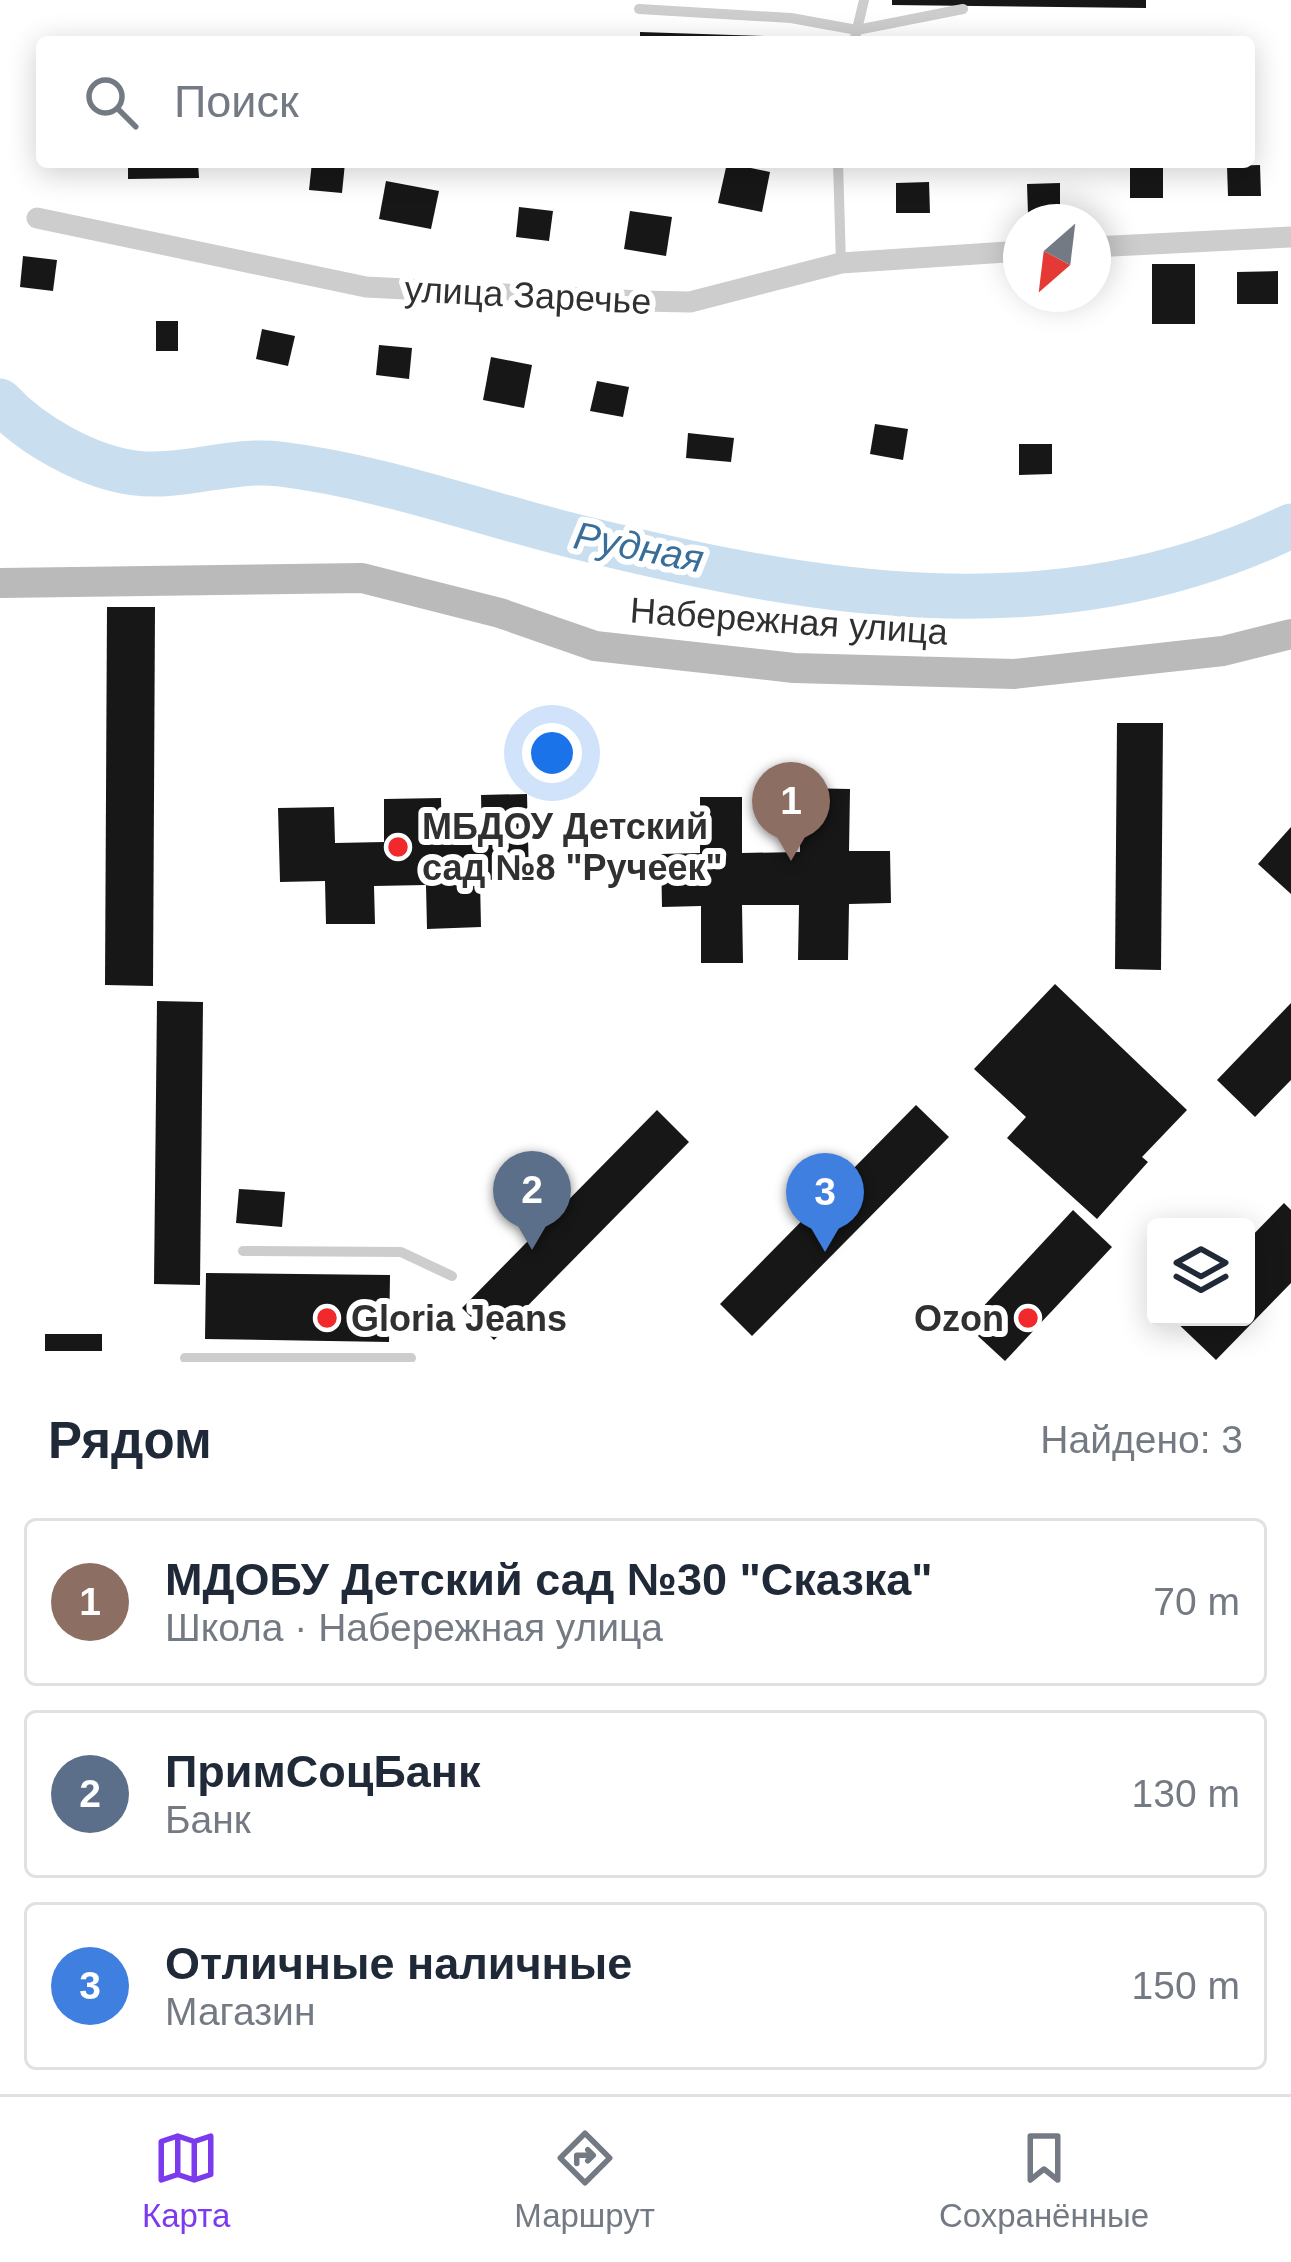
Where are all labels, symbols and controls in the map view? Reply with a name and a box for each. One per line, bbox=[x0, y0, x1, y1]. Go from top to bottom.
search box bbox=[36, 36, 1255, 168]
icon: search bbox=[78, 69, 144, 135]
text: Поиск bbox=[174, 76, 299, 127]
north arrow bbox=[1003, 204, 1111, 312]
street label: улица Заречье bbox=[404, 268, 652, 322]
water label: Рудная bbox=[571, 513, 708, 581]
street label: Набережная улица bbox=[629, 589, 950, 653]
your location bbox=[522, 723, 582, 783]
pin: 1 bbox=[752, 762, 830, 861]
place label: МБДОУ Детский сад №8 "Ручеек" bbox=[422, 806, 723, 888]
marker: МБДОУ Детский сад №8 "Ручеек" bbox=[385, 834, 411, 860]
pin: 2 bbox=[493, 1151, 571, 1250]
pin: 3 bbox=[786, 1153, 864, 1252]
map controls bbox=[1147, 1218, 1255, 1326]
button: layers bbox=[1147, 1218, 1255, 1326]
place label: Gloria Jeans bbox=[351, 1298, 567, 1339]
place label: Ozon bbox=[914, 1298, 1004, 1339]
marker: Gloria Jeans bbox=[314, 1305, 340, 1331]
marker: Ozon bbox=[1015, 1305, 1041, 1331]
text: Рядом bbox=[48, 1412, 212, 1469]
text: Найдено: 3 bbox=[1040, 1418, 1243, 1461]
text: МДОБУ Детский сад №30 "Сказка" bbox=[165, 1554, 933, 1605]
text: 1 bbox=[79, 1580, 101, 1623]
text: 70 m bbox=[1153, 1580, 1240, 1623]
text: Школа · Набережная улица bbox=[165, 1606, 663, 1649]
text: ПримСоцБанк bbox=[165, 1746, 481, 1797]
text: 2 bbox=[79, 1772, 101, 1815]
text: 130 m bbox=[1132, 1772, 1240, 1815]
text: Банк bbox=[165, 1798, 251, 1841]
text: Отличные наличные bbox=[165, 1938, 632, 1989]
text: 3 bbox=[79, 1964, 101, 2007]
text: 150 m bbox=[1132, 1964, 1240, 2007]
text: Магазин bbox=[165, 1990, 315, 2033]
tab: Карта bbox=[142, 2125, 230, 2235]
tab: Маршрут bbox=[514, 2125, 655, 2235]
tab: Сохранённые bbox=[939, 2125, 1149, 2235]

